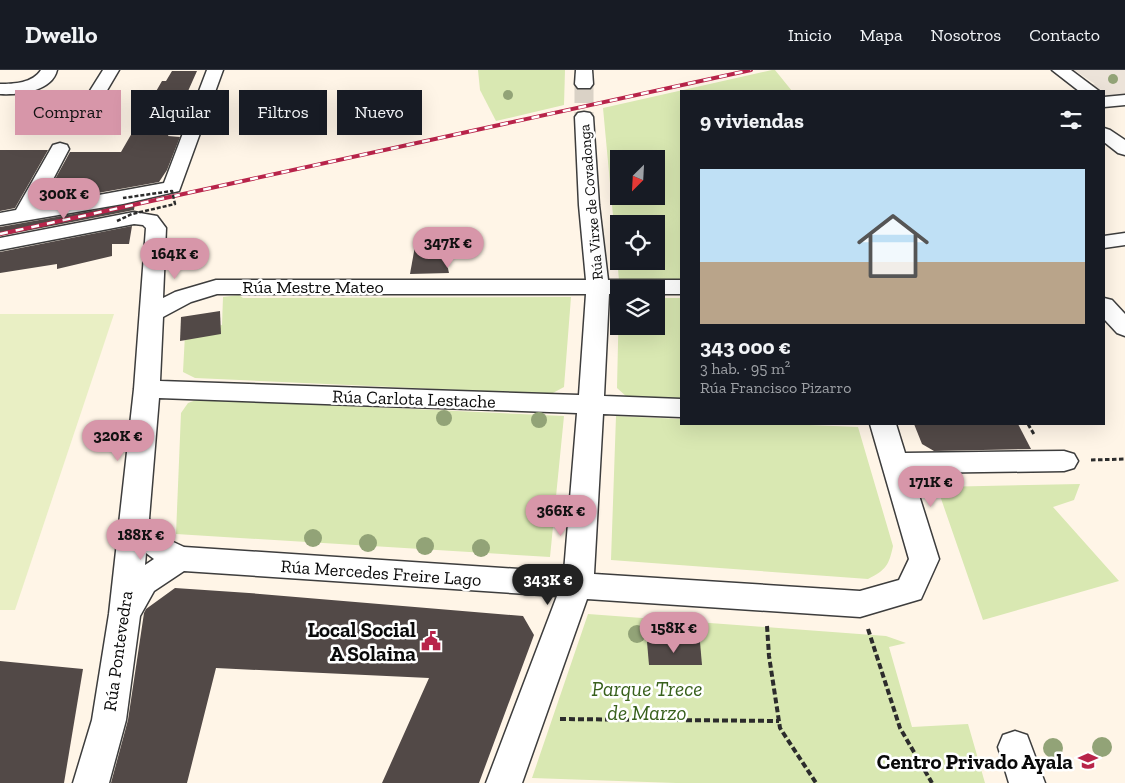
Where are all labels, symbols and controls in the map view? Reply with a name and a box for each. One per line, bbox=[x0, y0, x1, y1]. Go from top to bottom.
text: Dwello bbox=[25, 20, 98, 49]
text: Inicio bbox=[788, 24, 832, 46]
text: Mapa bbox=[860, 24, 903, 46]
text: Nosotros bbox=[931, 24, 1001, 46]
text: Contacto bbox=[1029, 24, 1100, 46]
chip: Comprar bbox=[15, 90, 121, 135]
chip: Alquilar bbox=[131, 90, 229, 135]
chip: Filtros bbox=[239, 90, 327, 135]
chip: Nuevo bbox=[337, 90, 422, 135]
icon: filters bbox=[1057, 106, 1085, 134]
text: 9 viviendas bbox=[700, 108, 804, 133]
street label: Rúa Virxe de Covadonga bbox=[575, 123, 607, 281]
north arrow bbox=[610, 150, 665, 205]
map controls bbox=[610, 150, 665, 335]
pin: 300K € bbox=[23, 178, 105, 220]
text: 300K € bbox=[39, 184, 89, 203]
icon: home bbox=[848, 201, 938, 291]
button: locate bbox=[610, 215, 665, 270]
pin: 347K € bbox=[407, 226, 489, 269]
text: 347K € bbox=[424, 233, 472, 252]
pin: 164K € bbox=[134, 238, 216, 280]
text: 164K € bbox=[151, 244, 199, 263]
street label: Rúa Mestre Mateo bbox=[242, 276, 384, 298]
button: layers bbox=[610, 280, 665, 335]
text: 343 000 € bbox=[700, 334, 791, 359]
text: 3 hab. · 95 m² bbox=[700, 359, 790, 378]
text: Rúa Francisco Pizarro bbox=[700, 378, 851, 397]
street label: Rúa Carlota Lestache bbox=[332, 385, 496, 413]
pin: 320K € bbox=[77, 420, 159, 462]
text: 320K € bbox=[93, 426, 143, 445]
pin: 171K € bbox=[890, 466, 972, 508]
text: 171K € bbox=[909, 472, 953, 491]
pin: 366K € bbox=[520, 494, 602, 537]
text: 366K € bbox=[537, 501, 585, 520]
pin: 188K € bbox=[100, 518, 182, 561]
text: 188K € bbox=[118, 525, 164, 544]
street label: Rúa Mercedes Freire Lago bbox=[280, 555, 482, 591]
pin: 343K € bbox=[507, 564, 589, 606]
text: 343K € bbox=[523, 570, 573, 589]
street label: Rúa Pontevedra bbox=[99, 589, 137, 713]
pin: 158K € bbox=[633, 612, 715, 654]
place label: Local Social A Solaina bbox=[307, 617, 416, 666]
text: 158K € bbox=[651, 618, 697, 637]
public building icon: Local Social A Solaina bbox=[420, 630, 442, 652]
park label: Parque Trece de Marzo bbox=[591, 676, 703, 725]
place label: Centro Privado Ayala bbox=[877, 749, 1073, 774]
school or university icon: Centro Privado Ayala bbox=[1077, 750, 1099, 772]

